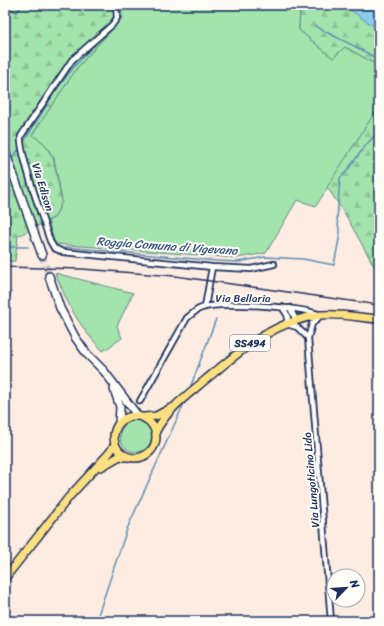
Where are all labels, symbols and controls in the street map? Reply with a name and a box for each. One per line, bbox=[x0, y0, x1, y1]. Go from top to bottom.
street label: Via Edison bbox=[26, 161, 59, 214]
water label: Roggia Comuna di Vigevano bbox=[96, 230, 239, 262]
street label: Via Bellaria bbox=[215, 289, 271, 308]
road number: SS494 bbox=[230, 335, 270, 351]
street label: Via Lungoticino Lido bbox=[298, 431, 325, 528]
north arrow bbox=[326, 568, 366, 608]
text: N bbox=[344, 576, 365, 592]

